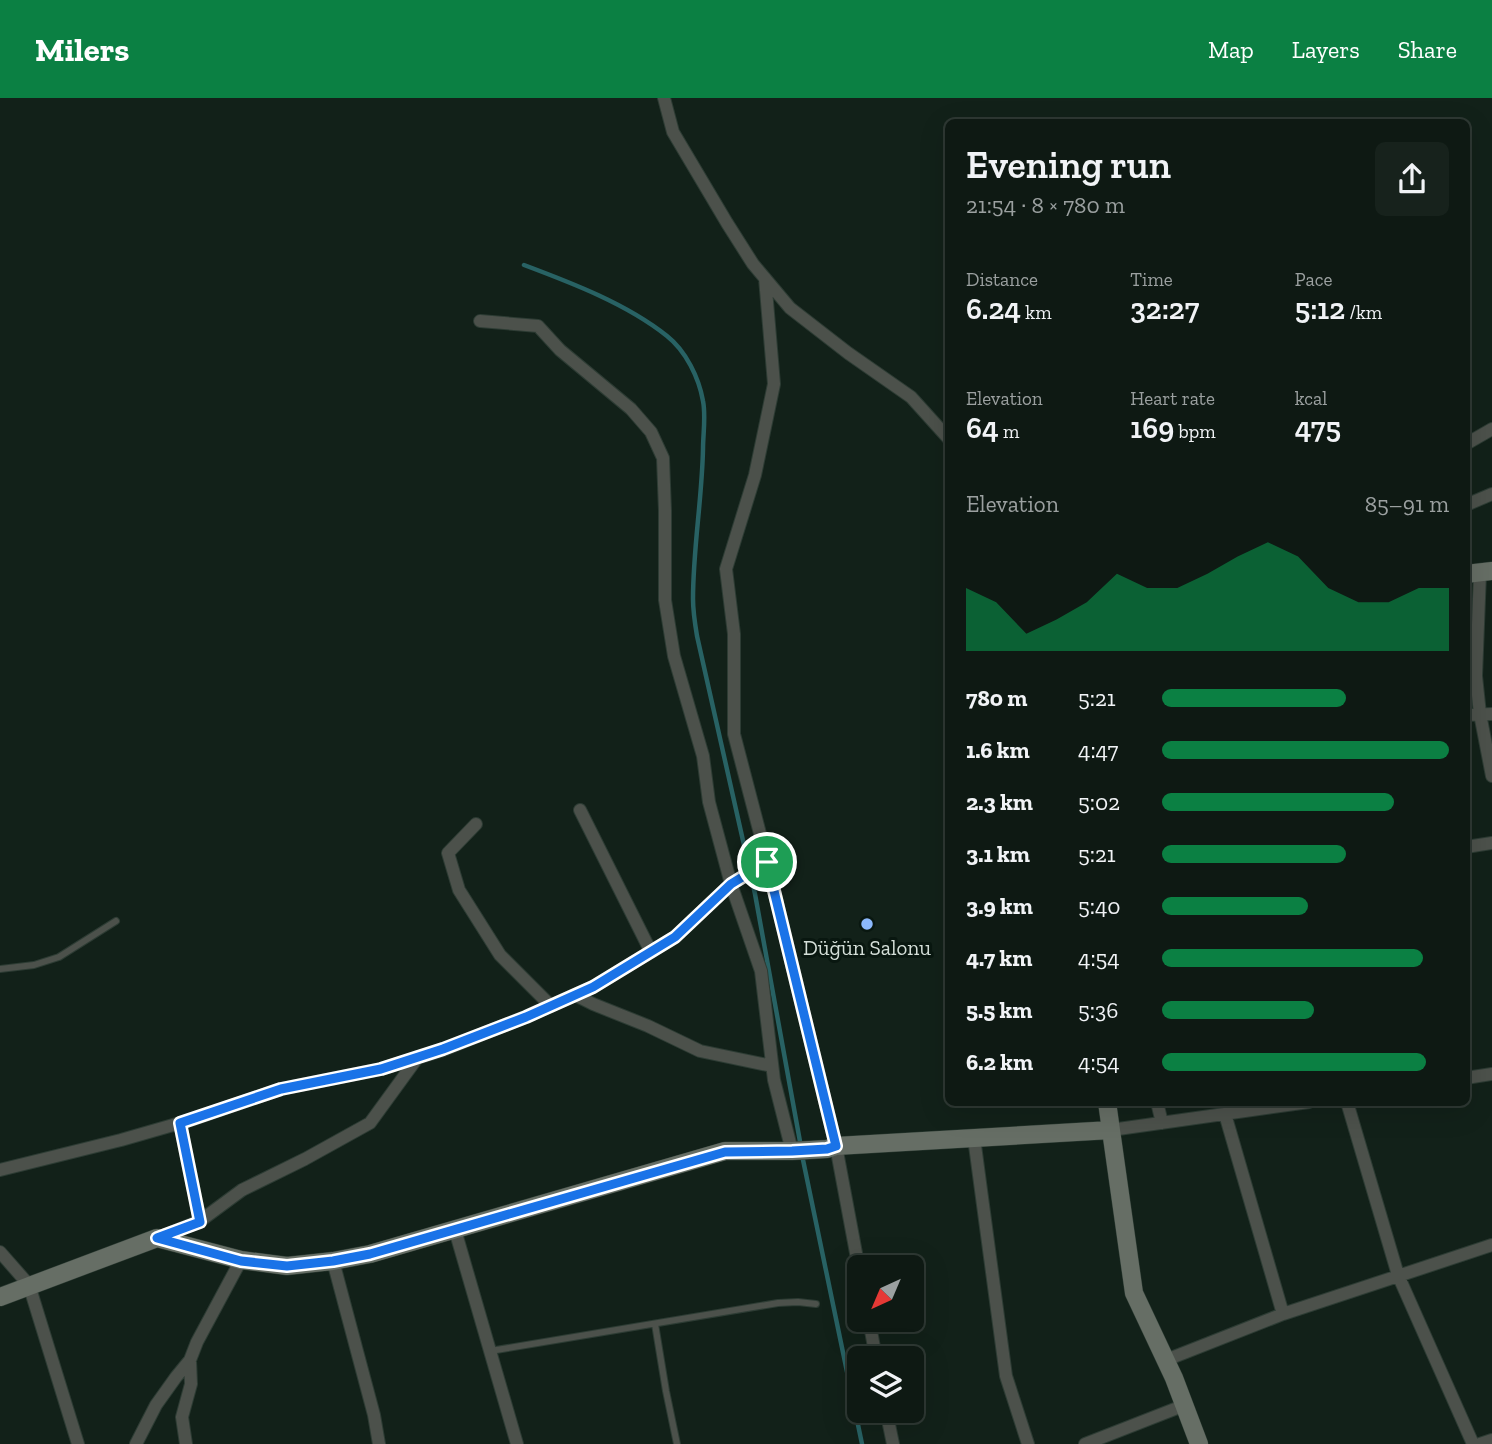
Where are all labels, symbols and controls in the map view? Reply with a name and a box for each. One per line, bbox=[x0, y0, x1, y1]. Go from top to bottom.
text: Milers bbox=[35, 30, 129, 69]
text: Map bbox=[1208, 35, 1254, 64]
text: Layers bbox=[1292, 35, 1360, 64]
text: Share bbox=[1398, 35, 1457, 64]
text: Evening run bbox=[966, 142, 1171, 188]
button: share bbox=[1375, 142, 1449, 216]
text: 21:54 · 8 × 780 m bbox=[966, 191, 1125, 219]
text: Distance bbox=[966, 268, 1038, 291]
text: Time bbox=[1130, 268, 1173, 291]
text: Pace bbox=[1295, 268, 1332, 291]
text: 6.24 bbox=[966, 291, 1021, 327]
text: 32:27 bbox=[1130, 291, 1199, 327]
text: 5:12 bbox=[1295, 291, 1345, 327]
text: km bbox=[1021, 301, 1052, 324]
text: /km bbox=[1345, 301, 1382, 324]
text: Elevation bbox=[966, 387, 1043, 410]
text: Heart rate bbox=[1130, 387, 1215, 410]
text: kcal bbox=[1295, 387, 1327, 410]
text: 64 bbox=[966, 410, 999, 446]
text: 169 bbox=[1130, 410, 1174, 446]
text: 475 bbox=[1295, 410, 1341, 446]
text: m bbox=[999, 420, 1019, 443]
text: bpm bbox=[1174, 420, 1216, 443]
text: Elevation bbox=[966, 490, 1059, 518]
text: 85–91 m bbox=[1365, 490, 1449, 518]
text: 780 m bbox=[966, 684, 1027, 712]
text: 5:21 bbox=[1078, 684, 1116, 712]
text: 1.6 km bbox=[966, 736, 1030, 764]
text: 4:47 bbox=[1078, 736, 1118, 764]
text: 2.3 km bbox=[966, 788, 1033, 816]
text: 5:02 bbox=[1078, 788, 1120, 816]
pin bbox=[737, 832, 797, 892]
text: 3.1 km bbox=[966, 840, 1030, 868]
text: 5:21 bbox=[1078, 840, 1116, 868]
icon: arrive bbox=[748, 843, 786, 881]
text: 3.9 km bbox=[966, 892, 1033, 920]
text: 5:40 bbox=[1078, 892, 1121, 920]
marker: Düğün Salonu bbox=[859, 916, 875, 932]
place label: Düğün Salonu bbox=[803, 935, 931, 960]
text: 4.7 km bbox=[966, 944, 1032, 972]
text: 4:54 bbox=[1078, 944, 1120, 972]
text: 5.5 km bbox=[966, 996, 1032, 1024]
text: 5:36 bbox=[1078, 996, 1118, 1024]
text: 6.2 km bbox=[966, 1048, 1033, 1076]
text: 4:54 bbox=[1078, 1048, 1120, 1076]
north arrow bbox=[847, 1255, 924, 1332]
map controls bbox=[847, 1255, 924, 1423]
button: layers bbox=[847, 1346, 924, 1423]

